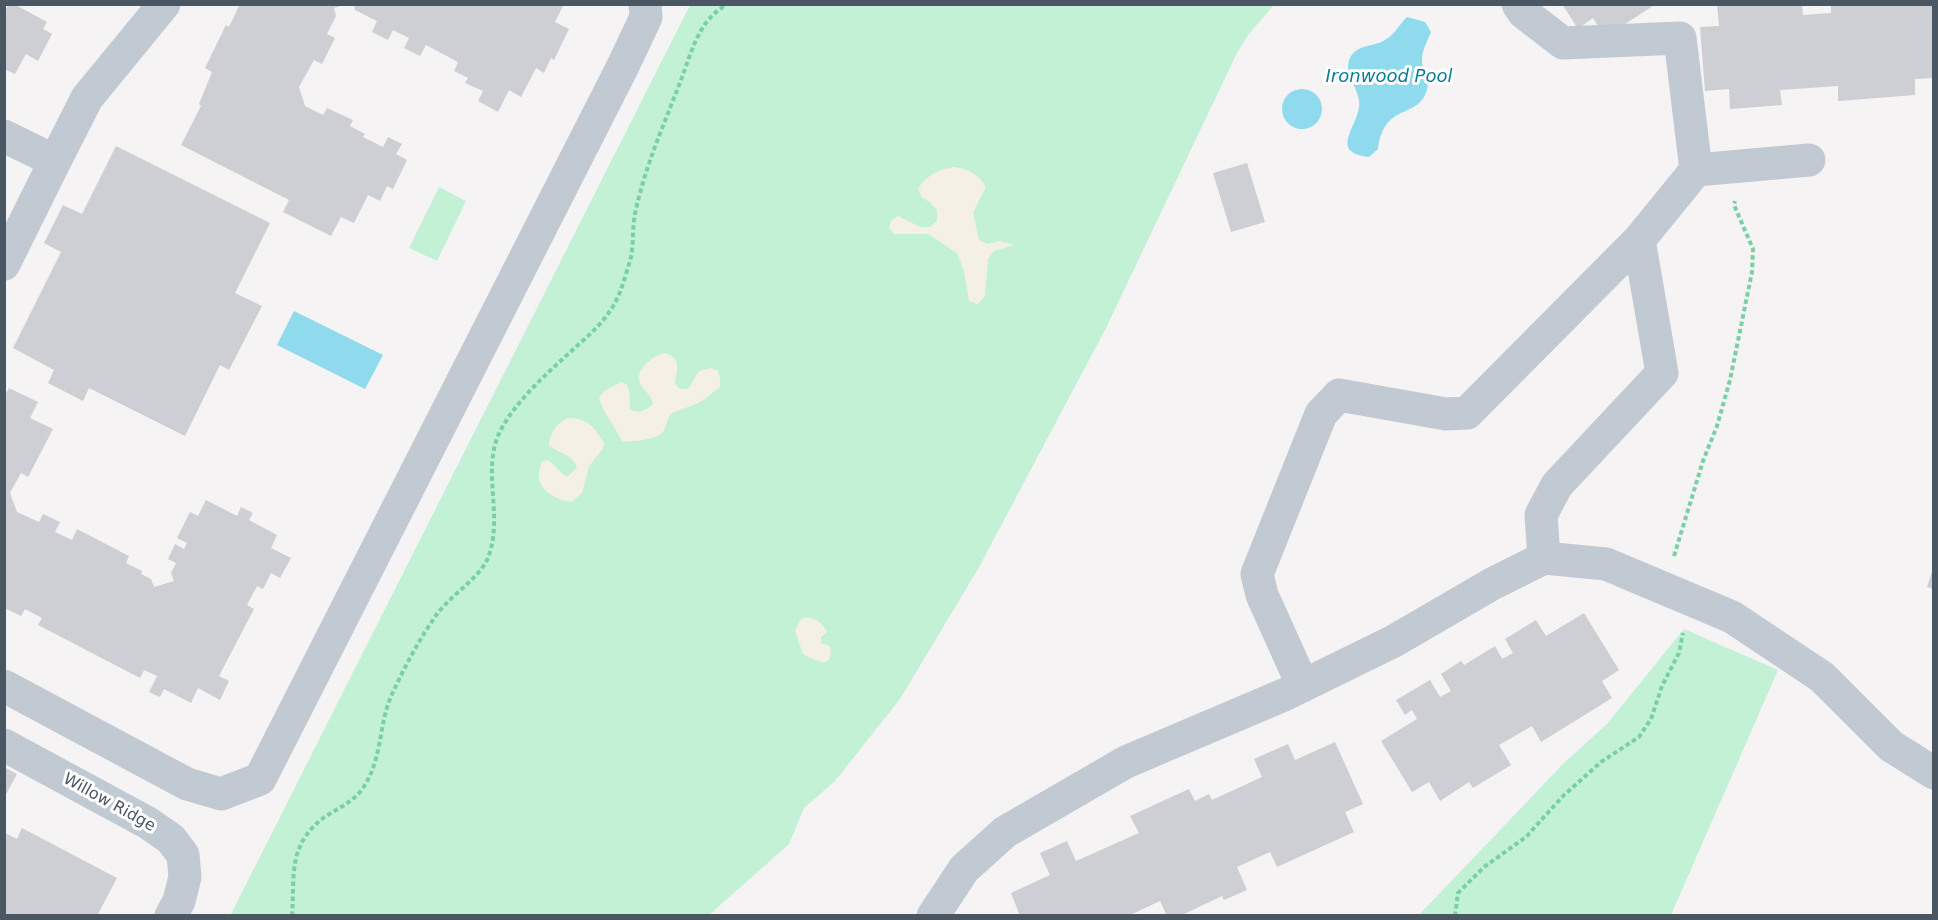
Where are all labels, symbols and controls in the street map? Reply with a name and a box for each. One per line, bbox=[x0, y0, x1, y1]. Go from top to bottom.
water label: Ironwood Pool bbox=[1326, 66, 1452, 88]
street label: Willow Ridge bbox=[60, 770, 158, 836]

